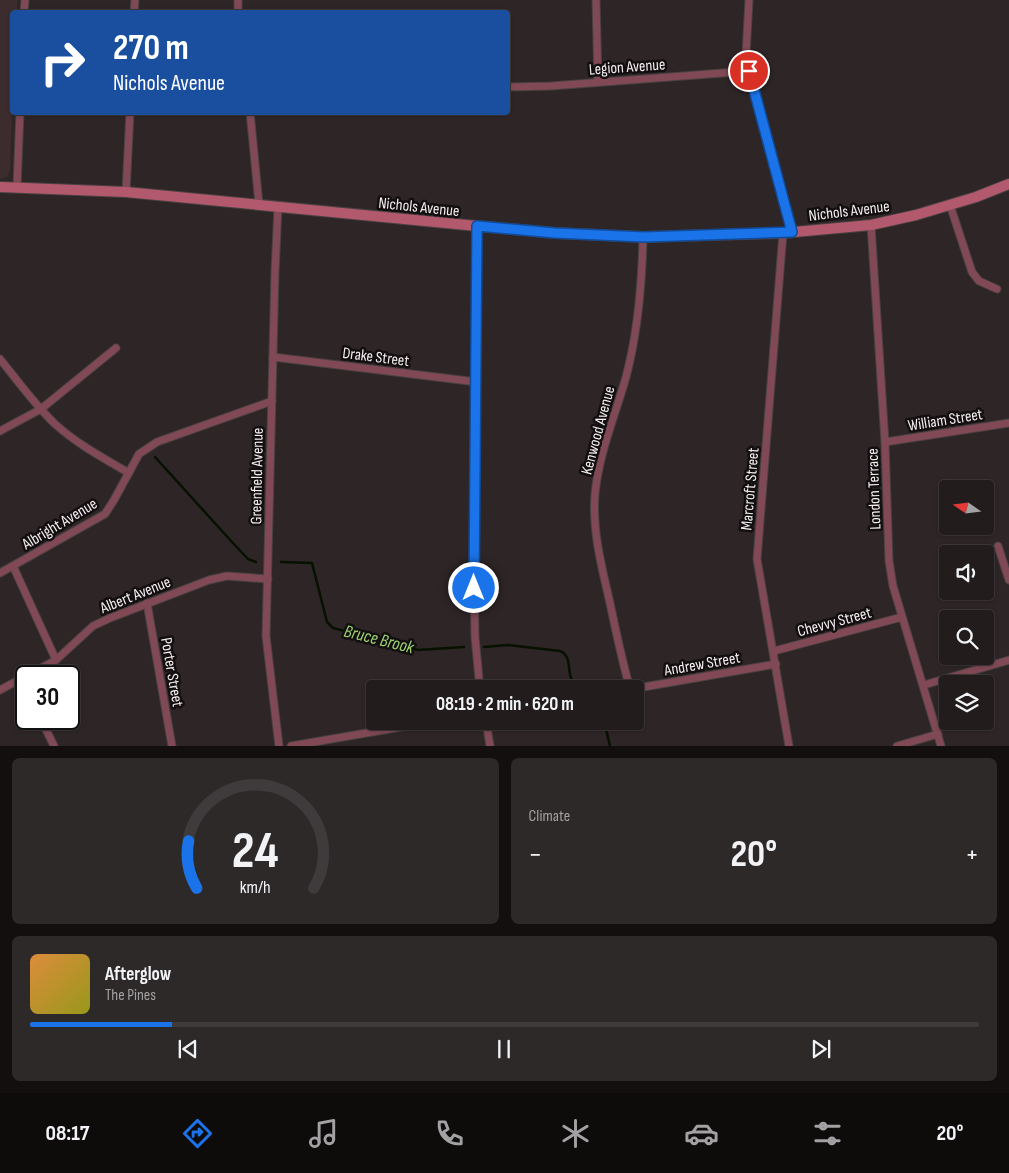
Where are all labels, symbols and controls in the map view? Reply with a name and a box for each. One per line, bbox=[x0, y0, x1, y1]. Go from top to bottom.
text: 270 m bbox=[113, 27, 189, 70]
icon: right bbox=[30, 30, 95, 95]
pin bbox=[728, 50, 770, 92]
street label: Legion Avenue bbox=[588, 55, 666, 80]
icon: arrive bbox=[735, 57, 763, 85]
text: Nichols Avenue bbox=[113, 70, 225, 97]
street label: Nichols Avenue bbox=[377, 194, 460, 221]
street label: Nichols Avenue bbox=[808, 197, 891, 226]
street label: Drake Street bbox=[341, 344, 410, 371]
street label: Kenwood Avenue bbox=[578, 384, 619, 477]
street label: William Street bbox=[907, 405, 984, 436]
street label: Greenfield Avenue bbox=[247, 427, 268, 525]
street label: Marcroft Street bbox=[737, 447, 764, 531]
street label: London Terrace bbox=[864, 448, 885, 530]
north arrow bbox=[939, 480, 994, 535]
map controls bbox=[939, 480, 994, 730]
street label: Albright Avenue bbox=[18, 494, 101, 555]
button: sound bbox=[939, 545, 994, 600]
position arrow bbox=[447, 561, 499, 613]
street label: Albert Avenue bbox=[97, 573, 174, 619]
street label: Chevvy Street bbox=[795, 603, 874, 641]
button: search bbox=[939, 610, 994, 665]
water label: Bruce Brook bbox=[342, 621, 417, 659]
street label: Porter Street bbox=[156, 636, 187, 709]
street label: Andrew Street bbox=[662, 648, 742, 681]
speed limit sign: 30 bbox=[15, 665, 80, 730]
button: layers bbox=[939, 675, 994, 730]
text: 08:19 · 2 min · 620 m bbox=[436, 693, 574, 716]
text: Climate bbox=[529, 807, 570, 826]
text: 24 bbox=[232, 820, 279, 883]
text: 20° bbox=[730, 832, 777, 877]
text: − bbox=[529, 838, 542, 871]
text: + bbox=[965, 838, 979, 871]
text: km/h bbox=[240, 877, 271, 898]
text: Afterglow bbox=[105, 963, 171, 986]
text: The Pines bbox=[105, 986, 156, 1005]
icon: previous bbox=[174, 1035, 202, 1063]
icon: pause bbox=[490, 1035, 518, 1063]
icon: next bbox=[807, 1035, 835, 1063]
icon: directions bbox=[180, 1116, 215, 1151]
icon: music bbox=[306, 1116, 341, 1151]
icon: phone bbox=[432, 1116, 467, 1151]
icon: climate bbox=[558, 1116, 593, 1151]
icon: car bbox=[684, 1116, 719, 1151]
icon: filters bbox=[810, 1116, 845, 1151]
text: 08:17 bbox=[46, 1120, 89, 1147]
text: 20° bbox=[936, 1120, 963, 1147]

